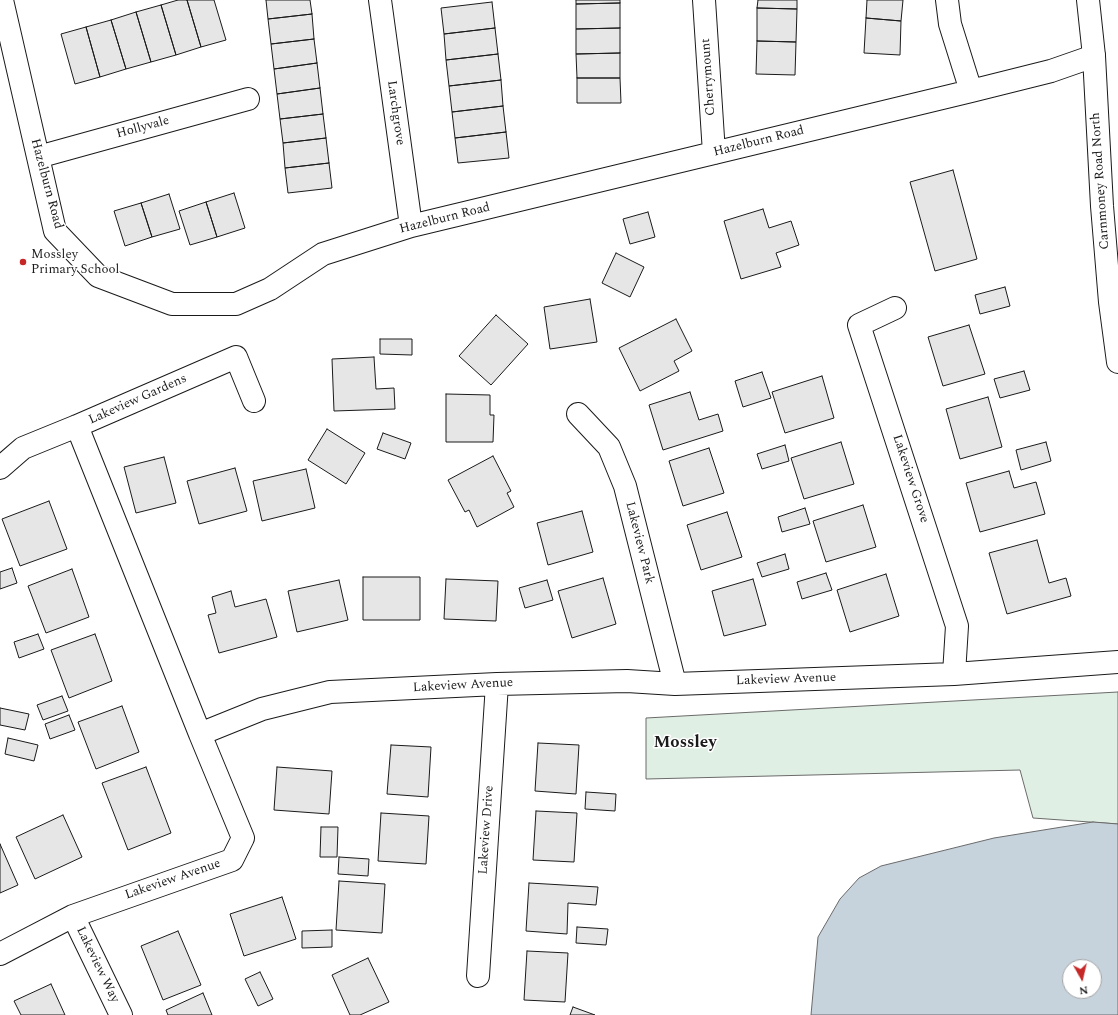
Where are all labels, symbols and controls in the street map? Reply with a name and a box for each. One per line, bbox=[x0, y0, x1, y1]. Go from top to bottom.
street label: Cherrymount bbox=[699, 38, 719, 116]
street label: Larchgrove bbox=[383, 80, 407, 146]
street label: Carnmoney Road North bbox=[1088, 112, 1114, 250]
street label: Hollyvale bbox=[115, 113, 171, 143]
street label: Hazelburn Road bbox=[712, 123, 806, 161]
street label: Hazelburn Road bbox=[26, 137, 66, 231]
street label: Hazelburn Road bbox=[398, 200, 492, 238]
place label: Mossley Primary School bbox=[31, 247, 119, 278]
marker: Mossley Primary School bbox=[18, 257, 28, 267]
street label: Lakeview Gardens bbox=[87, 371, 189, 429]
street label: Lakeview Grove bbox=[888, 433, 932, 525]
street label: Lakeview Park bbox=[621, 500, 657, 586]
street label: Lakeview Avenue bbox=[736, 670, 836, 690]
street label: Lakeview Avenue bbox=[412, 676, 514, 696]
district label: Mossley bbox=[653, 734, 717, 754]
street label: Lakeview Drive bbox=[476, 785, 498, 875]
street label: Lakeview Avenue bbox=[123, 856, 223, 904]
street label: Lakeview Way bbox=[72, 925, 122, 1005]
north arrow bbox=[1062, 959, 1102, 999]
text: N bbox=[1078, 981, 1089, 999]

